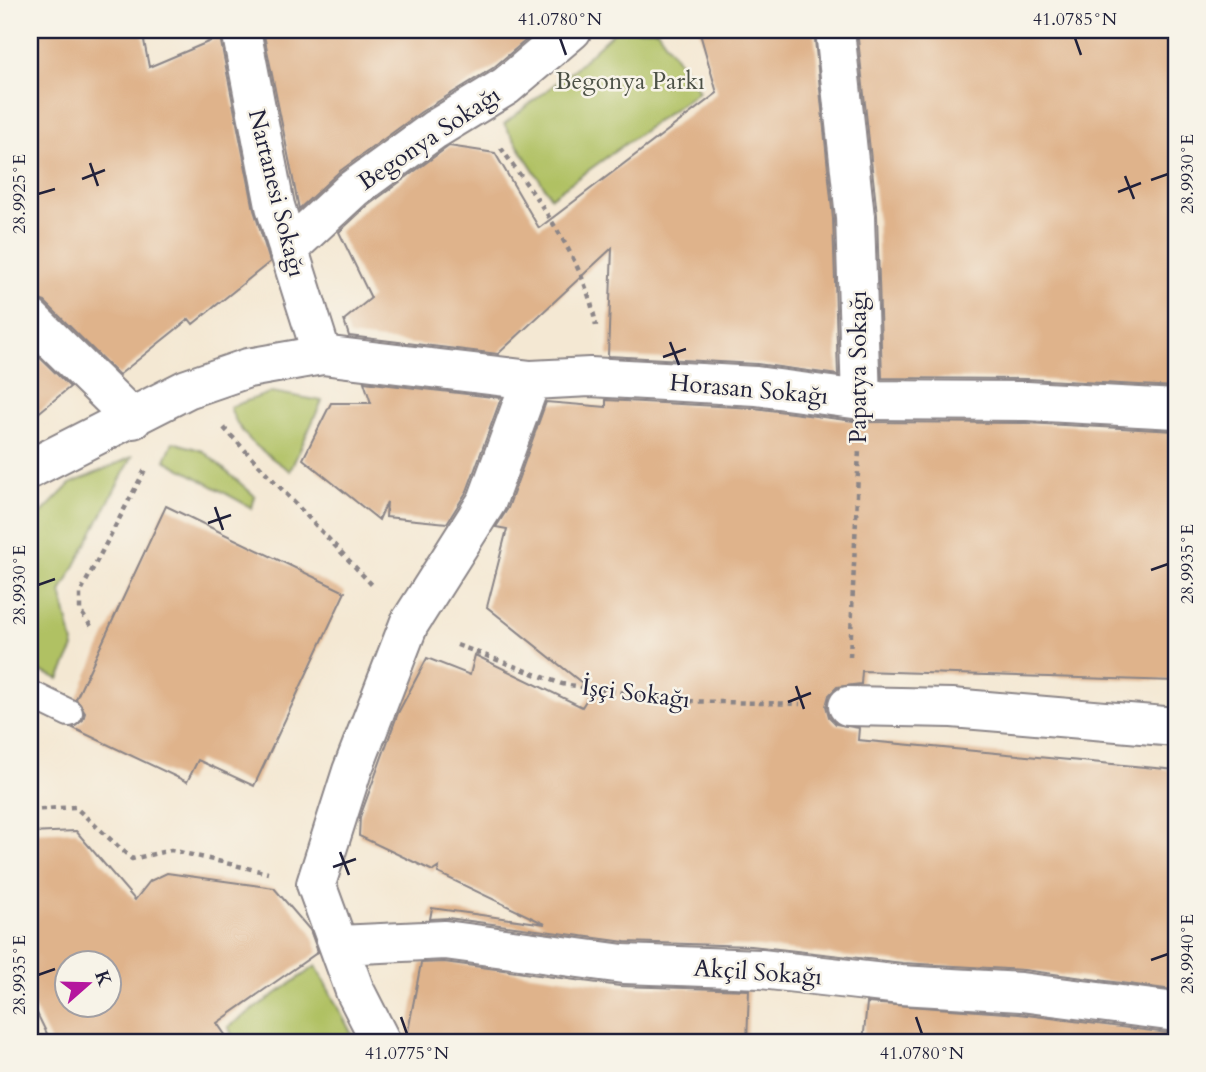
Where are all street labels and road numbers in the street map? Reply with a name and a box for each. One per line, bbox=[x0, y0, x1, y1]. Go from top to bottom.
street label: Begonya Sokağı bbox=[352, 78, 507, 198]
street label: Nartanesi Sokağı bbox=[240, 106, 313, 281]
street label: Papatya Sokağı bbox=[842, 290, 875, 444]
street label: Horasan Sokağı bbox=[668, 366, 830, 413]
street label: İşçi Sokağı bbox=[580, 670, 692, 717]
street label: Akçil Sokağı bbox=[693, 952, 823, 993]

